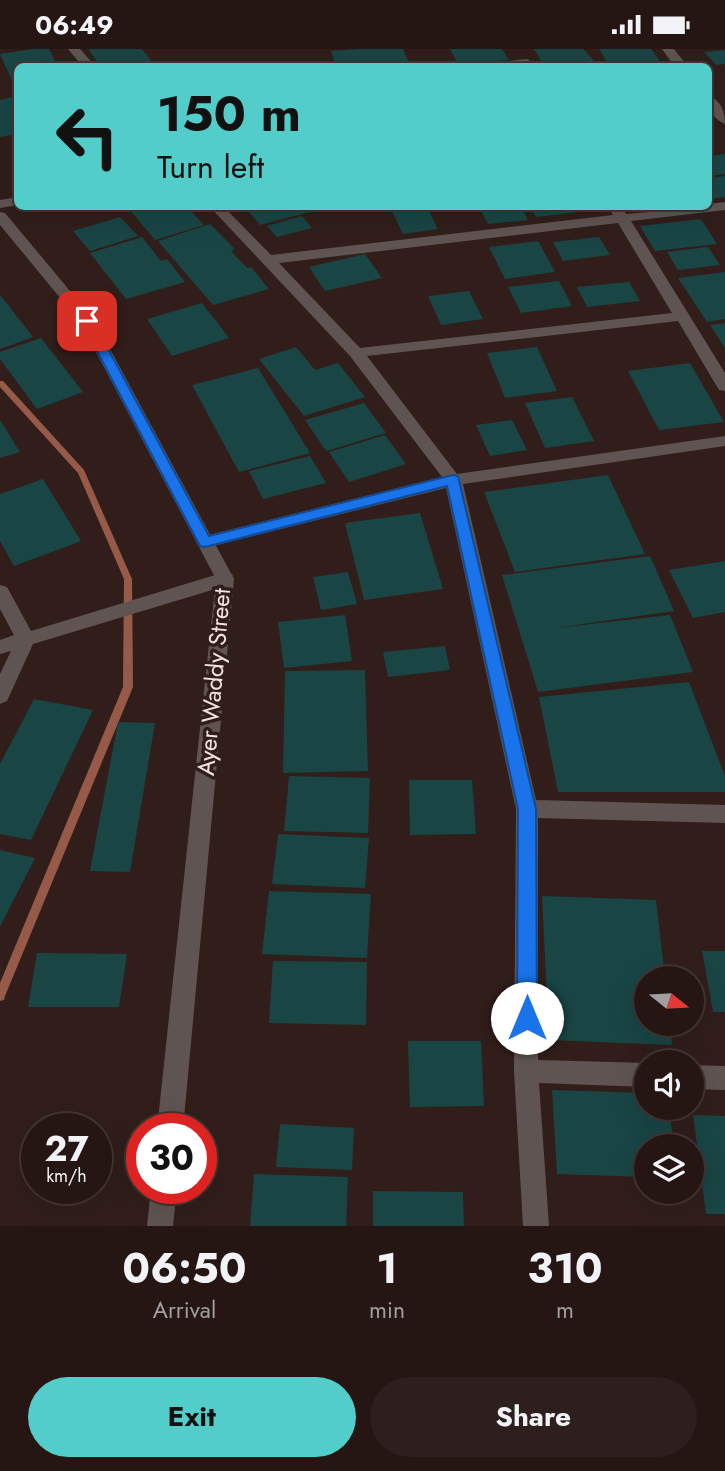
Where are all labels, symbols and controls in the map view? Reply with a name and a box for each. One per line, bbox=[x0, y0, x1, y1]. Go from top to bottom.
text: 06:49 bbox=[35, 6, 114, 44]
text: 150 m bbox=[157, 79, 301, 149]
icon: left bbox=[42, 91, 133, 182]
text: Turn left bbox=[157, 144, 264, 190]
pin bbox=[57, 291, 117, 351]
icon: arrive bbox=[68, 302, 106, 340]
street label: Ayer Waddy Street bbox=[188, 587, 239, 777]
north arrow bbox=[634, 966, 704, 1036]
map controls bbox=[634, 966, 704, 1204]
position arrow bbox=[490, 981, 564, 1055]
button: sound bbox=[634, 1050, 704, 1120]
speed limit sign: 30 bbox=[126, 1113, 217, 1204]
text: 27 bbox=[44, 1124, 89, 1174]
button: layers bbox=[634, 1134, 704, 1204]
text: km/h bbox=[46, 1163, 87, 1189]
text: 06:50 bbox=[122, 1238, 247, 1299]
text: 1 bbox=[376, 1238, 398, 1299]
text: 310 bbox=[527, 1238, 603, 1299]
text: Arrival bbox=[153, 1293, 216, 1327]
text: min bbox=[369, 1293, 405, 1327]
text: m bbox=[556, 1293, 574, 1327]
button: Exit bbox=[28, 1377, 356, 1457]
button: Share bbox=[370, 1377, 697, 1457]

